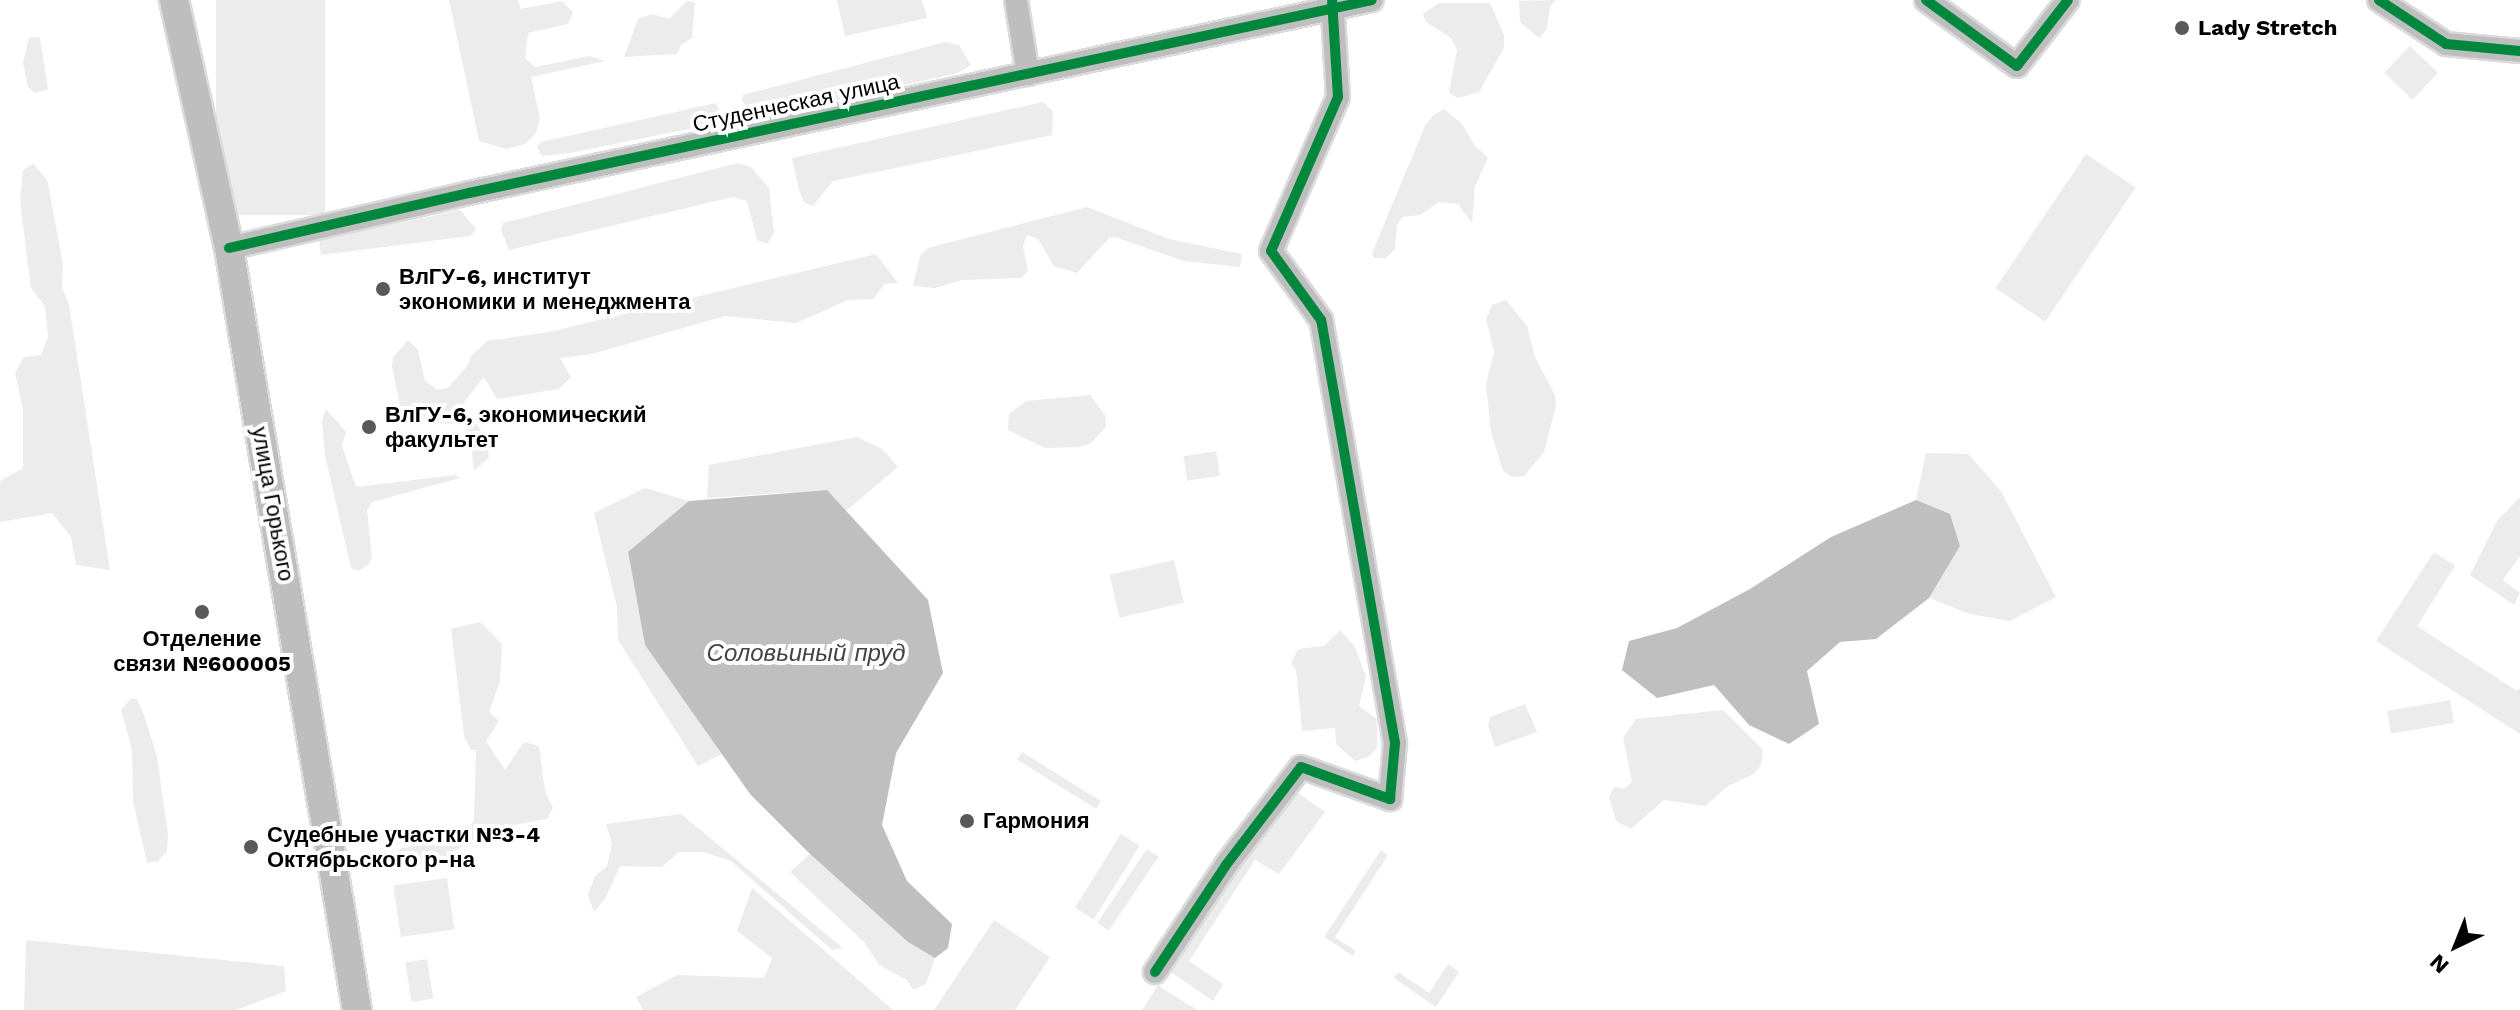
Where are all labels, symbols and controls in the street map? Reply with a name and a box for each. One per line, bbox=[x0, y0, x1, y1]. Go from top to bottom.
place label: Lady Stretch bbox=[2198, 15, 2338, 41]
marker: Lady Stretch bbox=[2173, 19, 2191, 37]
street label: Студенческая улица bbox=[690, 68, 902, 138]
place label: ВлГУ-6, институт экономики и менеджмента bbox=[399, 263, 691, 314]
marker: ВлГУ-6, институт экономики и менеджмента bbox=[374, 280, 392, 298]
place label: ВлГУ-6, экономический факультет bbox=[385, 401, 646, 452]
marker: ВлГУ-6, экономический факультет bbox=[360, 418, 378, 436]
street label: улица Горького bbox=[246, 425, 300, 583]
marker: Отделение связи №600005 bbox=[193, 603, 211, 621]
place label: Отделение связи №600005 bbox=[113, 625, 291, 676]
water label: Соловьиный пруд bbox=[707, 640, 905, 668]
place label: Гармония bbox=[983, 808, 1090, 834]
marker: Гармония bbox=[958, 812, 976, 830]
place label: Судебные участки №3-4 Октябрьского р-на bbox=[267, 821, 540, 872]
marker: Судебные участки №3-4 Октябрьского р-на bbox=[242, 838, 260, 856]
north arrow bbox=[2416, 906, 2496, 986]
text: N bbox=[2425, 949, 2454, 979]

